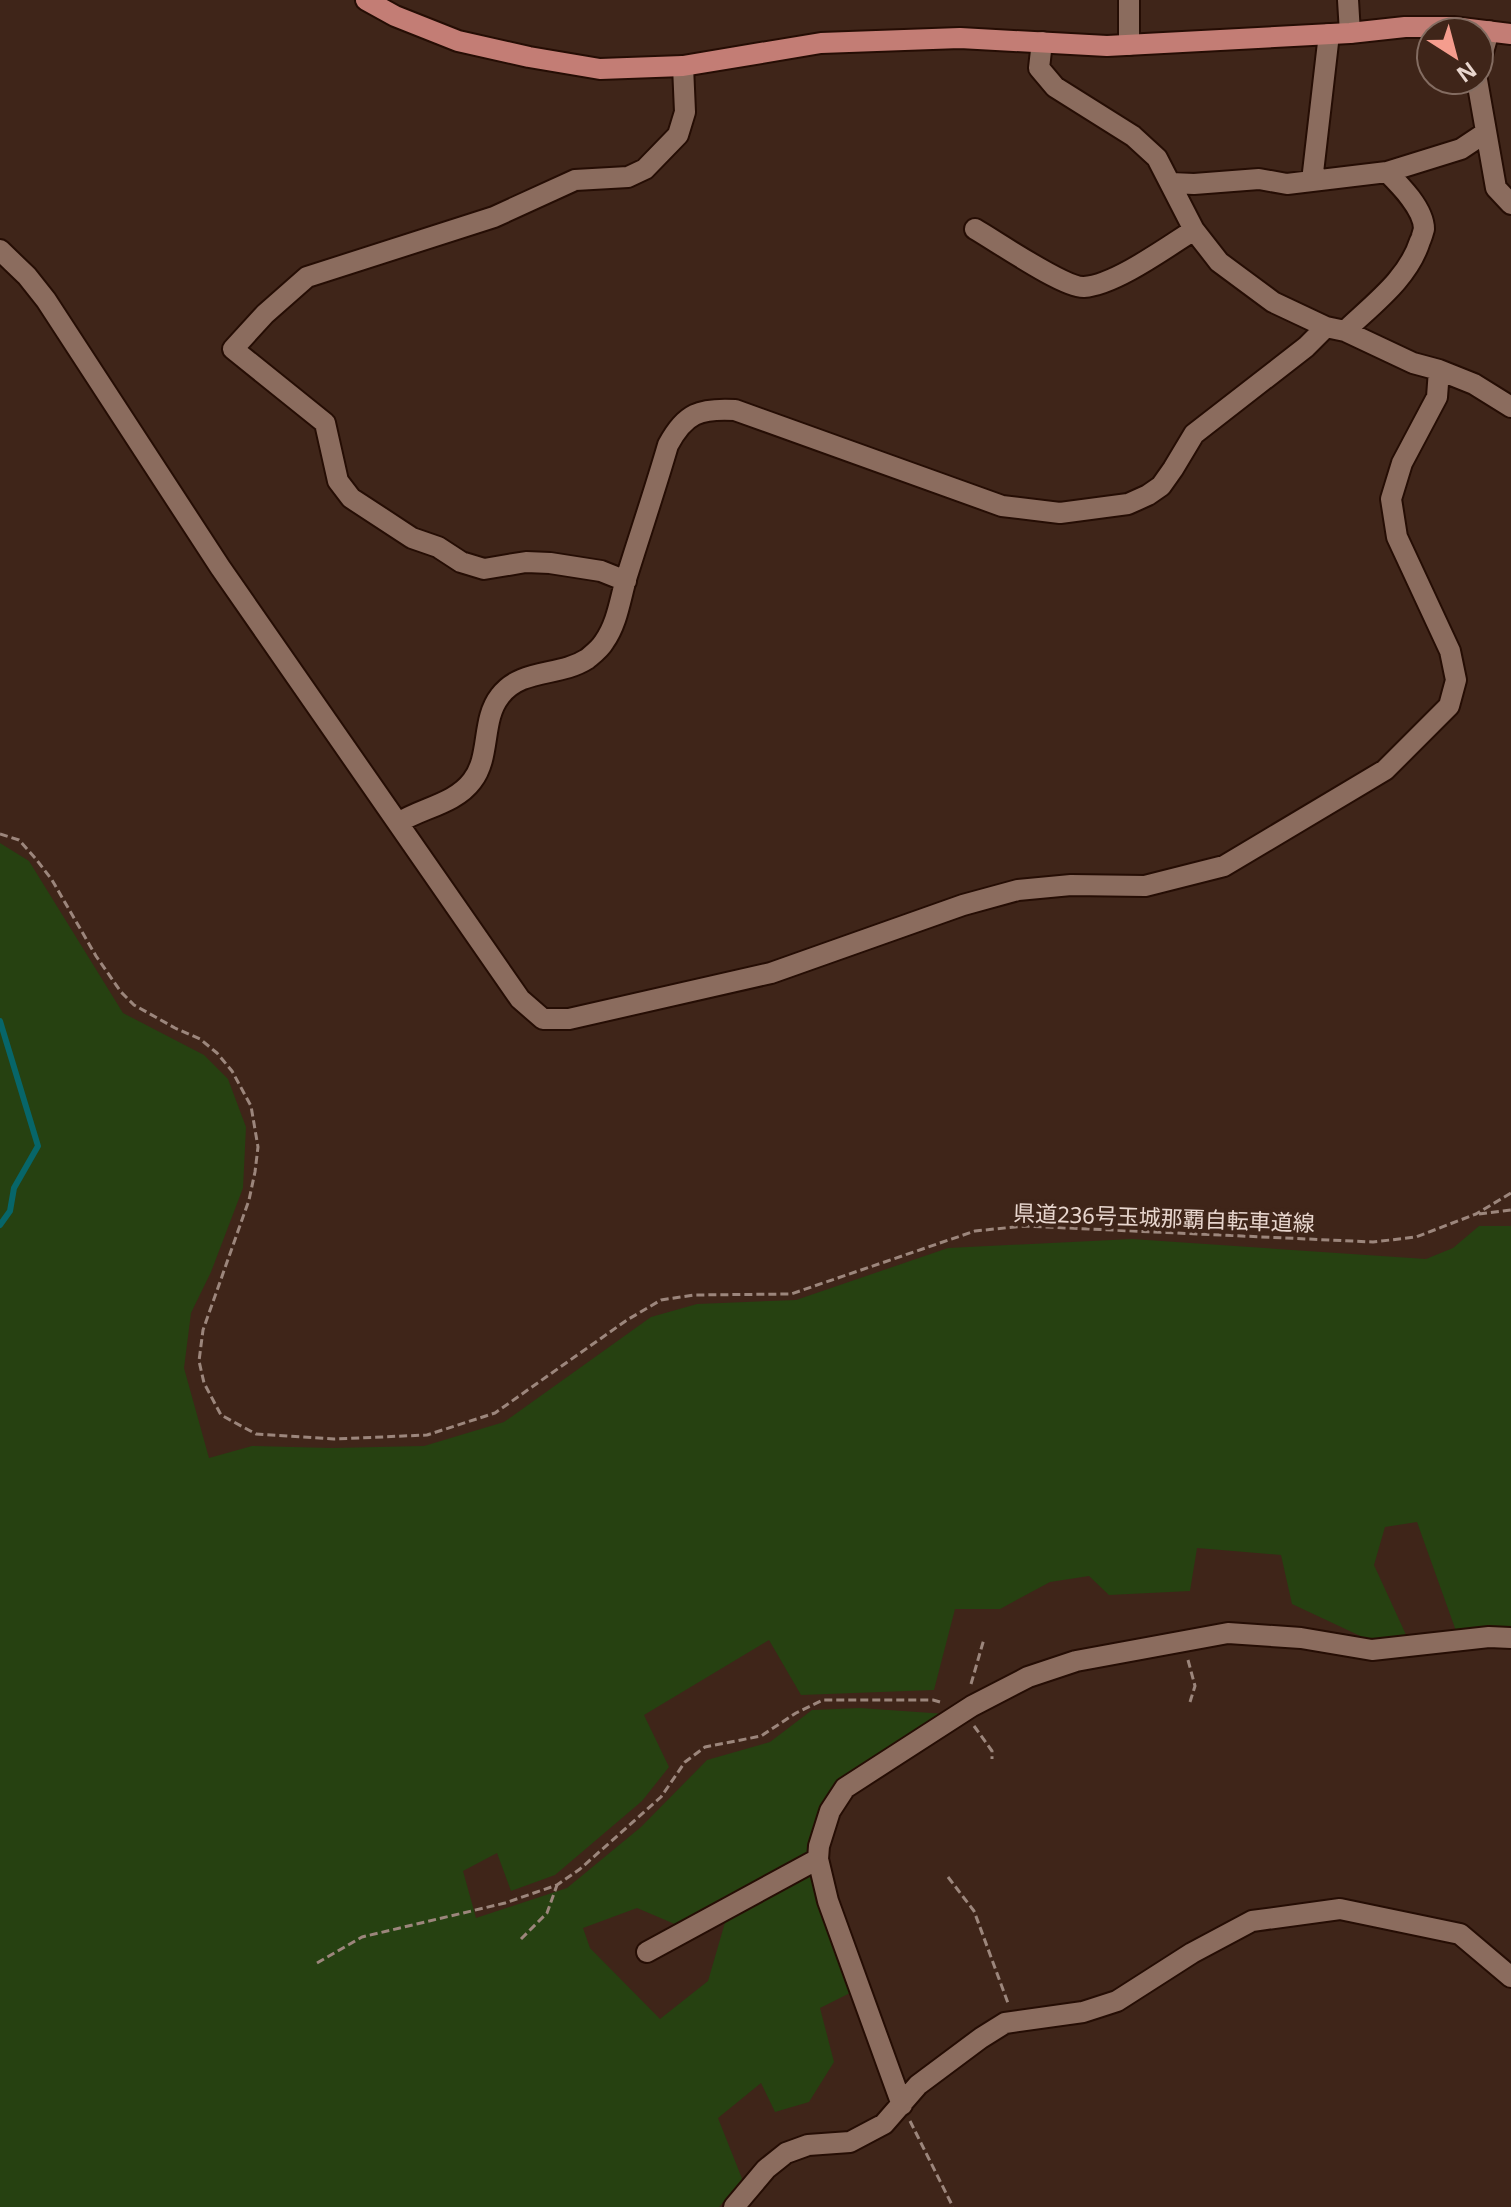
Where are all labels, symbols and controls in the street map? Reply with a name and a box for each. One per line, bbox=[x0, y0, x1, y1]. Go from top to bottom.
north arrow bbox=[1415, 16, 1495, 96]
text: N bbox=[1451, 56, 1483, 90]
street label: 県道236号玉城那覇自転車道線 bbox=[1013, 1197, 1315, 1237]

